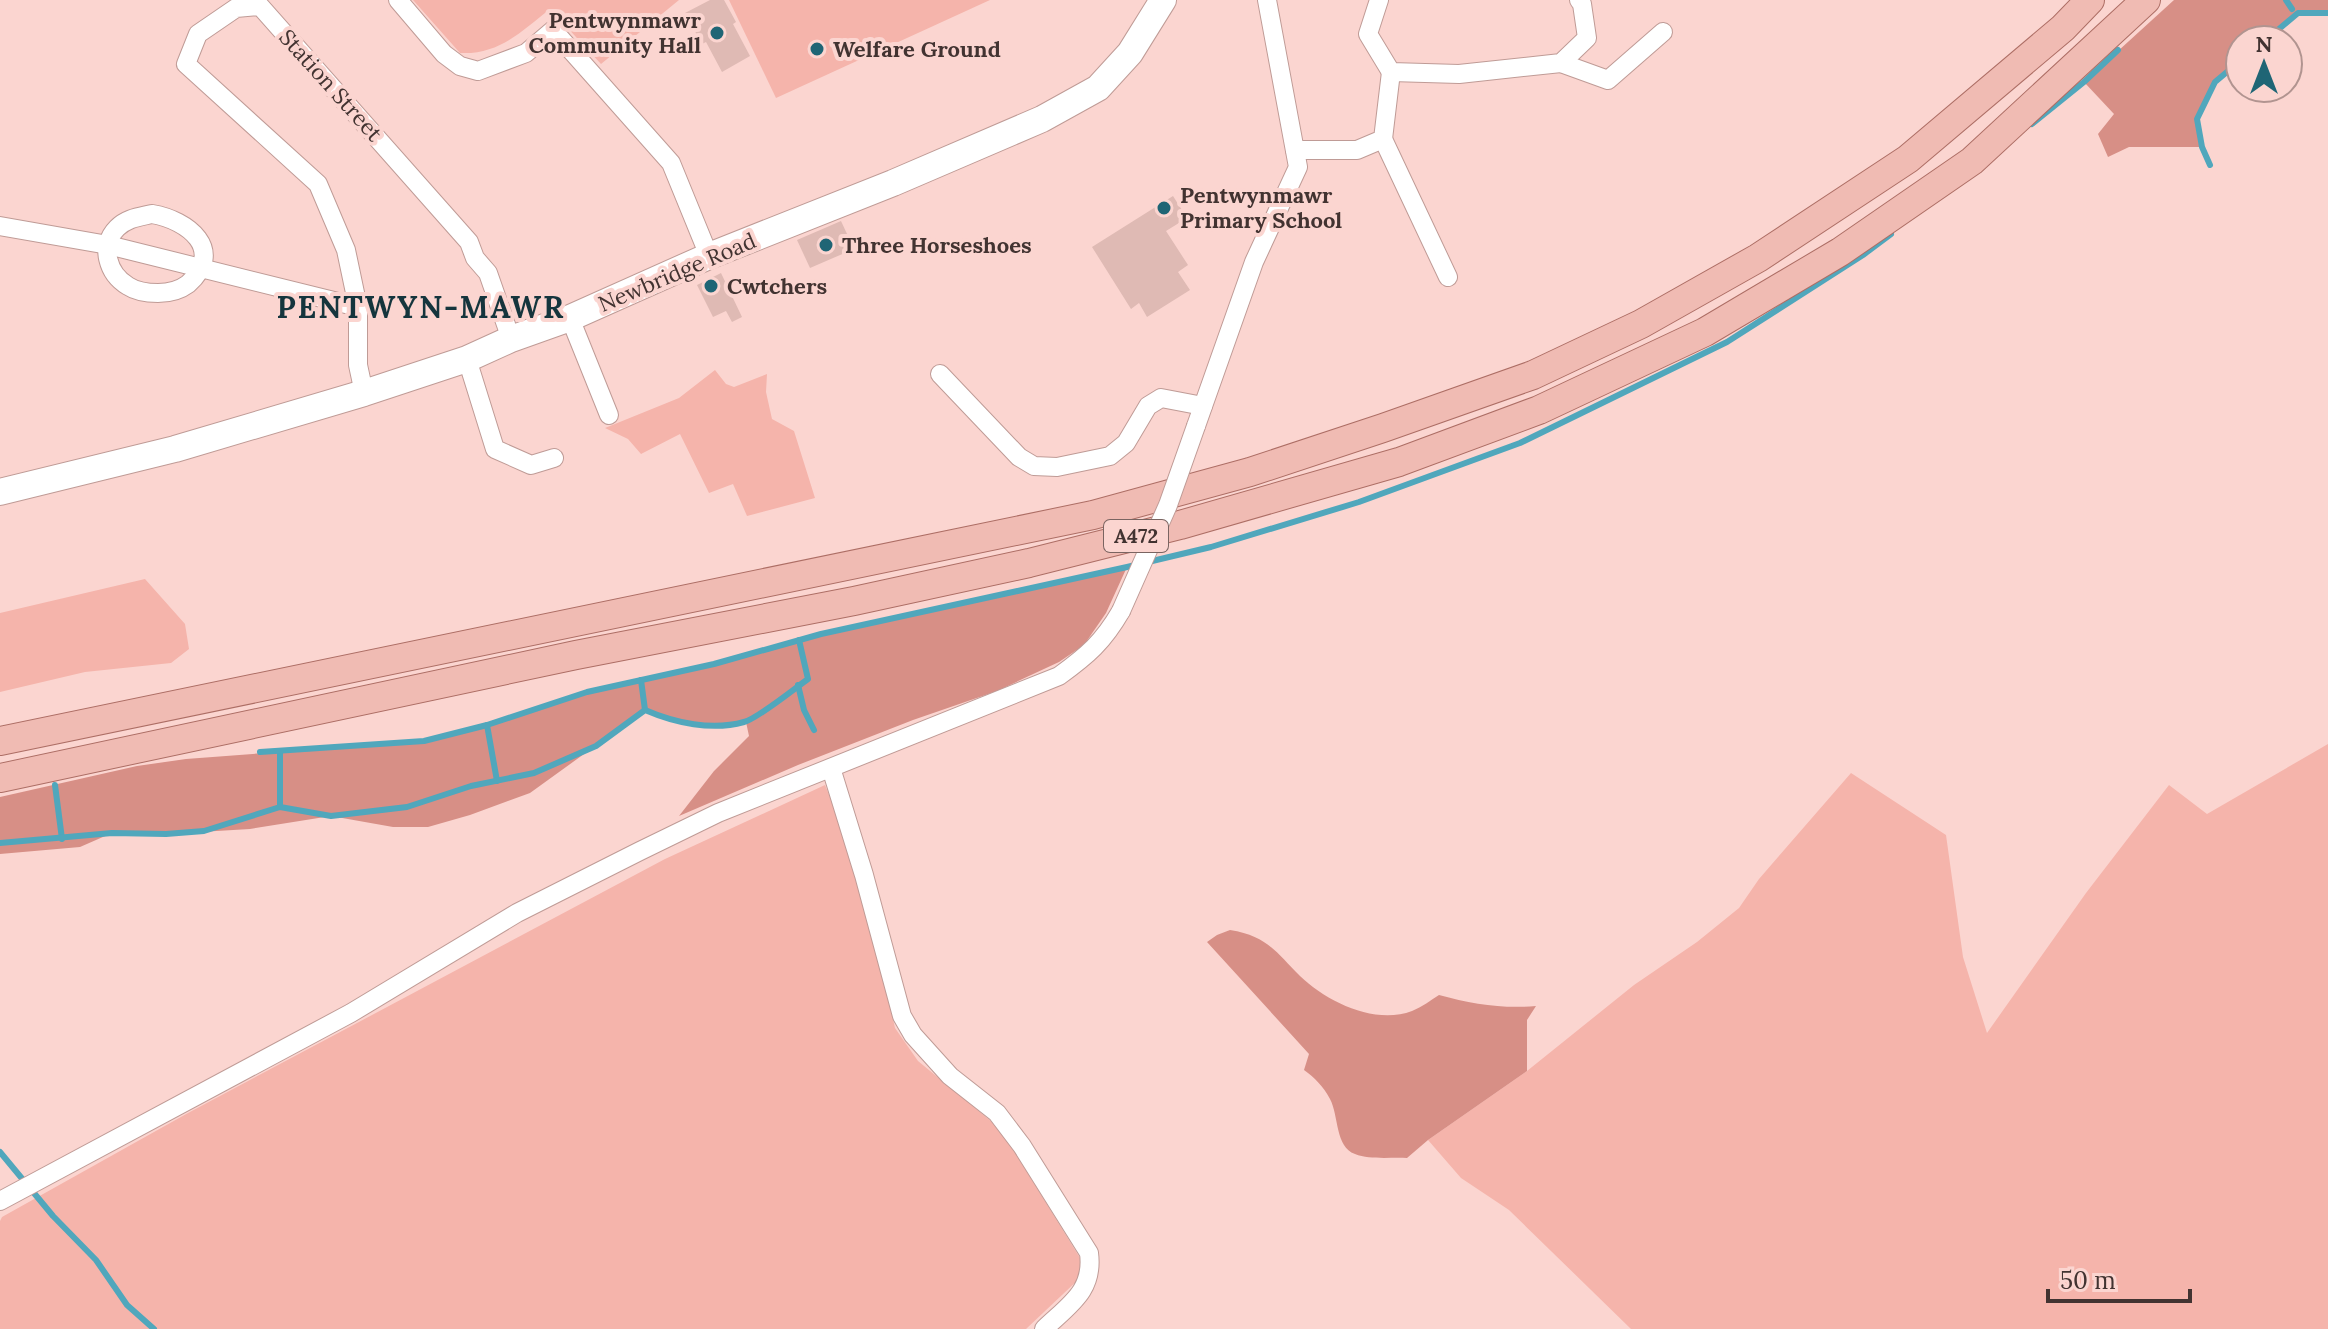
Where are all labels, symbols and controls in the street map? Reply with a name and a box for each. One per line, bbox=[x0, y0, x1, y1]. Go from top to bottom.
place label: Pentwynmawr Community Hall bbox=[529, 6, 701, 59]
street label: Station Street bbox=[273, 23, 389, 147]
marker: Pentwynmawr Community Hall bbox=[708, 24, 726, 42]
north arrow bbox=[2224, 24, 2304, 104]
text: N bbox=[2255, 30, 2273, 58]
place label: Welfare Ground bbox=[833, 35, 1001, 63]
marker: Welfare Ground bbox=[808, 40, 826, 58]
place label: Pentwynmawr Primary School bbox=[1180, 181, 1342, 234]
marker: Pentwynmawr Primary School bbox=[1155, 199, 1173, 217]
street label: Newbridge Road bbox=[594, 226, 760, 318]
place label: Three Horseshoes bbox=[842, 231, 1032, 259]
marker: Three Horseshoes bbox=[817, 236, 835, 254]
place label: Cwtchers bbox=[727, 272, 827, 300]
marker: Cwtchers bbox=[702, 277, 720, 295]
district label: PENTWYN-MAWR bbox=[276, 288, 566, 326]
road number: A472 bbox=[1104, 520, 1168, 552]
scale bar bbox=[2048, 1253, 2190, 1303]
text: 50 m bbox=[2060, 1265, 2116, 1296]

